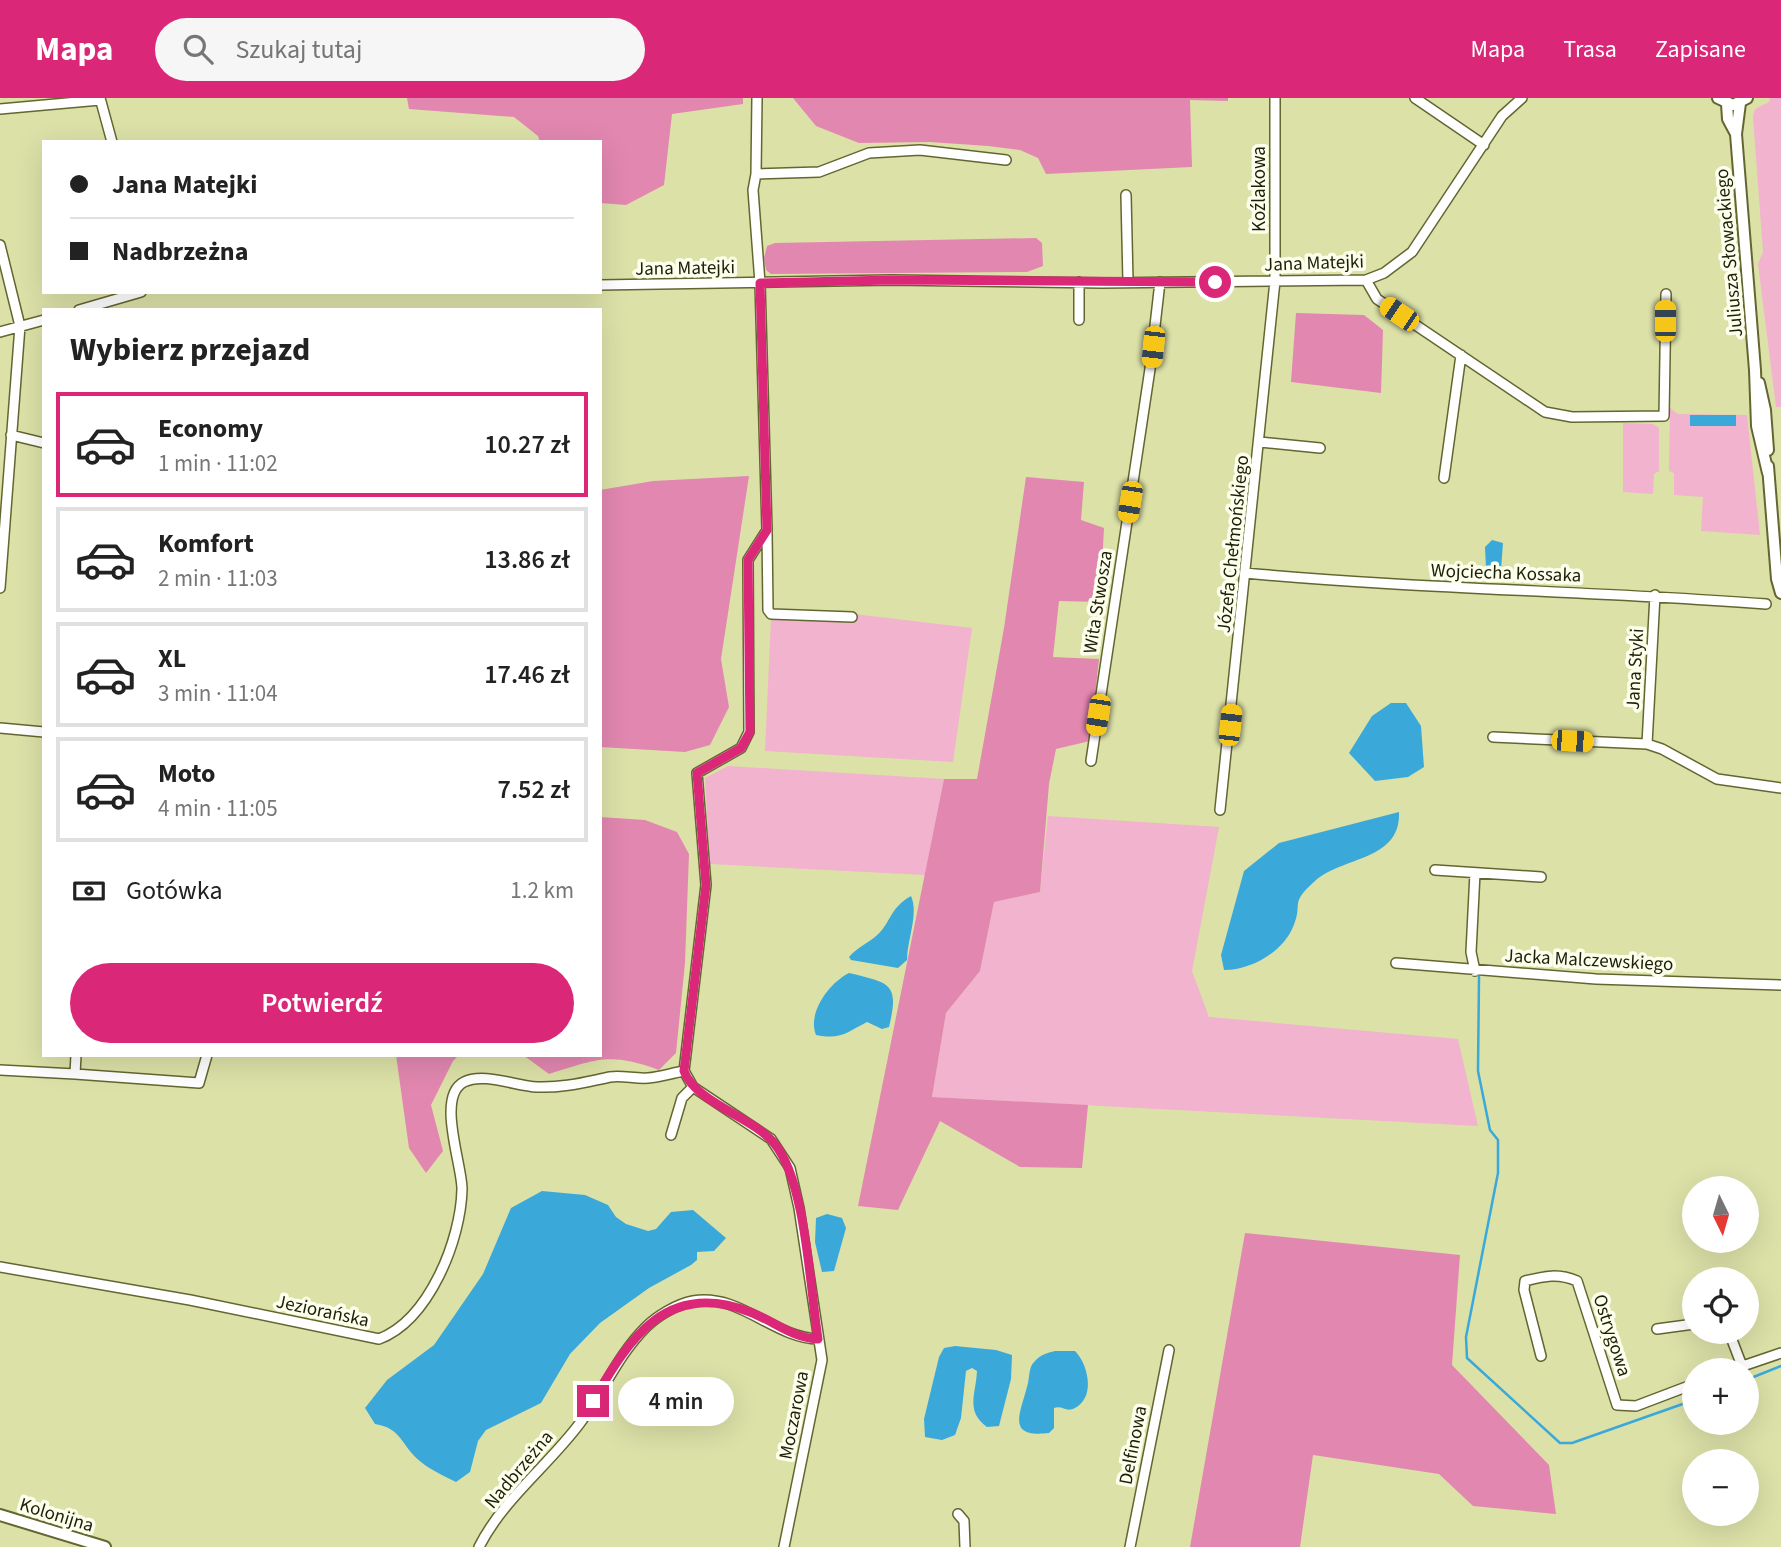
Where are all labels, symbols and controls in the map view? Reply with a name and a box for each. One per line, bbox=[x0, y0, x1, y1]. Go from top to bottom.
search box bbox=[155, 18, 645, 81]
text: Mapa bbox=[35, 26, 113, 73]
icon: search bbox=[179, 30, 217, 68]
text: Szukaj tutaj bbox=[235, 31, 362, 68]
text: Mapa bbox=[1471, 32, 1525, 67]
text: Trasa bbox=[1563, 32, 1617, 67]
text: Zapisane bbox=[1655, 32, 1746, 67]
street label: Koźlakowa bbox=[1246, 146, 1273, 232]
text: Jana Matejki bbox=[112, 166, 257, 203]
street label: Juliusza Słowackiego bbox=[1709, 168, 1750, 338]
text: Nadbrzeżna bbox=[112, 233, 248, 270]
street label: Jana Matejki bbox=[1264, 248, 1364, 279]
street label: Jana Matejki bbox=[635, 254, 735, 283]
route start bbox=[1199, 266, 1231, 298]
car bbox=[1376, 294, 1423, 334]
car bbox=[1655, 300, 1676, 342]
car bbox=[1141, 325, 1166, 369]
text: Wybierz przejazd bbox=[70, 327, 310, 373]
text: Economy bbox=[158, 410, 263, 447]
icon: car bbox=[74, 413, 137, 476]
text: 10.27 zł bbox=[484, 426, 570, 463]
text: 1 min · 11:02 bbox=[158, 447, 278, 480]
street label: Józefa Chełmońskiego bbox=[1211, 454, 1256, 634]
car bbox=[1117, 480, 1144, 524]
text: Komfort bbox=[158, 525, 254, 562]
icon: car bbox=[74, 528, 137, 591]
text: 13.86 zł bbox=[484, 541, 570, 578]
street label: Wita Stwosza bbox=[1077, 549, 1120, 656]
street label: Wojciecha Kossaka bbox=[1430, 557, 1582, 590]
text: 2 min · 11:03 bbox=[158, 562, 278, 595]
street label: Jana Styki bbox=[1620, 628, 1651, 710]
text: XL bbox=[158, 640, 186, 677]
icon: car bbox=[74, 643, 137, 706]
text: 17.46 zł bbox=[484, 656, 570, 693]
text: 3 min · 11:04 bbox=[158, 677, 278, 710]
car bbox=[1085, 693, 1112, 737]
car bbox=[1218, 703, 1243, 747]
car bbox=[1551, 729, 1594, 753]
text: Moto bbox=[158, 755, 215, 792]
icon: car bbox=[74, 758, 137, 821]
text: 7.52 zł bbox=[498, 771, 570, 808]
text: 4 min · 11:05 bbox=[158, 792, 278, 825]
icon: cash bbox=[70, 872, 108, 910]
text: Gotówka bbox=[126, 872, 223, 909]
text: 1.2 km bbox=[510, 874, 574, 907]
street label: Jacka Malczewskiego bbox=[1504, 943, 1674, 978]
button: Potwierdź bbox=[70, 963, 574, 1043]
north arrow bbox=[1682, 1176, 1759, 1253]
map controls bbox=[1682, 1176, 1759, 1526]
button: locate bbox=[1682, 1267, 1759, 1344]
street label: Jeziorańska bbox=[274, 1288, 372, 1334]
street label: Ostrygowa bbox=[1586, 1291, 1638, 1380]
button: + bbox=[1682, 1358, 1759, 1435]
street label: Moczarowa bbox=[773, 1369, 816, 1462]
callout: 4 min bbox=[618, 1376, 733, 1426]
route end bbox=[577, 1385, 609, 1417]
text: 4 min bbox=[649, 1385, 703, 1418]
street label: Delfinowa bbox=[1113, 1404, 1154, 1487]
street label: Nadbrzeżna bbox=[478, 1425, 560, 1515]
button: − bbox=[1682, 1449, 1759, 1526]
street label: Kolonijna bbox=[16, 1491, 97, 1539]

